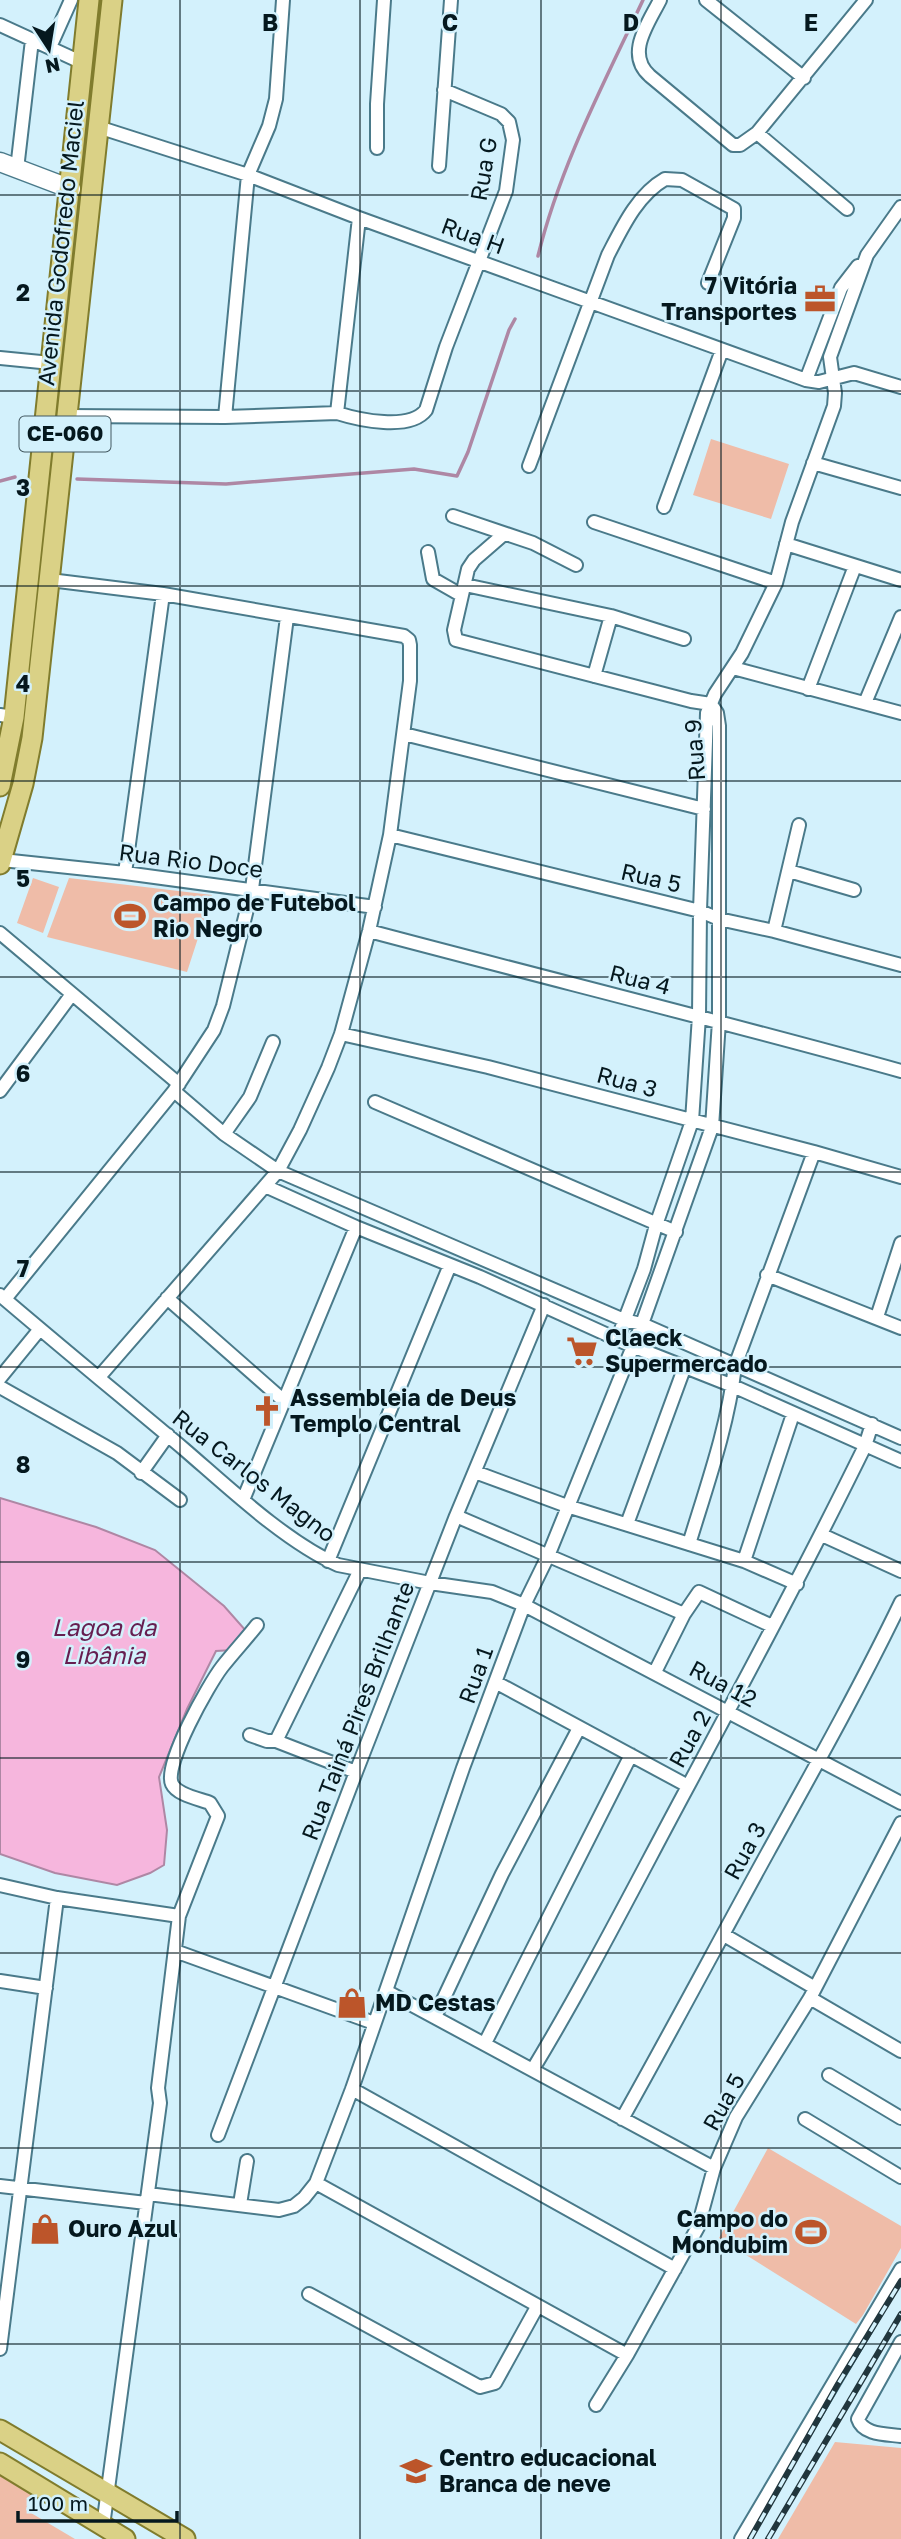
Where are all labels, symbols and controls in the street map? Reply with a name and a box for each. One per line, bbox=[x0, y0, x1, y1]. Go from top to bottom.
text: B bbox=[262, 8, 278, 36]
text: C bbox=[442, 8, 458, 36]
text: D bbox=[623, 8, 639, 36]
text: E bbox=[804, 8, 818, 36]
north arrow bbox=[14, 14, 84, 84]
text: N bbox=[43, 53, 62, 79]
street label: Avenida Godofredo Maciel bbox=[31, 99, 89, 387]
street label: Rua G bbox=[464, 135, 502, 203]
street label: Rua H bbox=[438, 211, 509, 259]
place label: 7 Vitória Transportes bbox=[661, 271, 797, 325]
text: 2 bbox=[16, 278, 30, 306]
office icon: 7 Vitória Transportes bbox=[803, 282, 837, 316]
road number: CE-060 bbox=[20, 416, 110, 452]
text: 3 bbox=[16, 473, 30, 501]
text: 4 bbox=[16, 669, 30, 697]
street label: Rua 9 bbox=[678, 718, 710, 782]
street label: Rua Rio Doce bbox=[117, 837, 265, 883]
street label: Rua 5 bbox=[618, 857, 684, 898]
text: 5 bbox=[16, 864, 30, 892]
place label: Campo de Futebol Rio Negro bbox=[153, 888, 356, 942]
sports icon: Campo de Futebol Rio Negro bbox=[113, 899, 147, 933]
street label: Rua 4 bbox=[607, 958, 674, 1000]
text: 6 bbox=[16, 1059, 30, 1087]
street label: Rua 3 bbox=[594, 1060, 660, 1102]
text: 7 bbox=[17, 1254, 29, 1282]
place label: Claeck Supermercado bbox=[605, 1323, 768, 1377]
supermarket icon: Claeck Supermercado bbox=[565, 1334, 599, 1368]
place label: Assembleia de Deus Templo Central bbox=[290, 1383, 517, 1437]
church icon: Assembleia de Deus Templo Central bbox=[250, 1394, 284, 1428]
street label: Rua Carlos Magno bbox=[168, 1403, 342, 1548]
text: 8 bbox=[16, 1450, 30, 1478]
street label: Rua Tainá Pires Brilhante bbox=[295, 1577, 419, 1844]
water label: Lagoa da Libânia bbox=[52, 1612, 158, 1669]
street label: Rua 1 bbox=[452, 1642, 498, 1707]
text: 9 bbox=[16, 1645, 30, 1673]
street label: Rua 12 bbox=[685, 1654, 762, 1712]
street label: Rua 2 bbox=[662, 1705, 716, 1772]
street label: Rua 3 bbox=[717, 1817, 771, 1884]
shop icon: MD Cestas bbox=[335, 1986, 369, 2020]
place label: MD Cestas bbox=[375, 1988, 496, 2016]
street label: Rua 5 bbox=[696, 2068, 750, 2135]
place label: Campo do Mondubim bbox=[671, 2204, 788, 2258]
shop icon: Ouro Azul bbox=[28, 2212, 62, 2246]
place label: Ouro Azul bbox=[68, 2214, 178, 2242]
sports icon: Campo do Mondubim bbox=[794, 2215, 828, 2249]
place label: Centro educacional Branca de neve bbox=[439, 2443, 657, 2497]
school or university icon: Centro educacional Branca de neve bbox=[399, 2454, 433, 2488]
scale bar bbox=[18, 2480, 177, 2524]
text: 100 m bbox=[28, 2490, 88, 2516]

